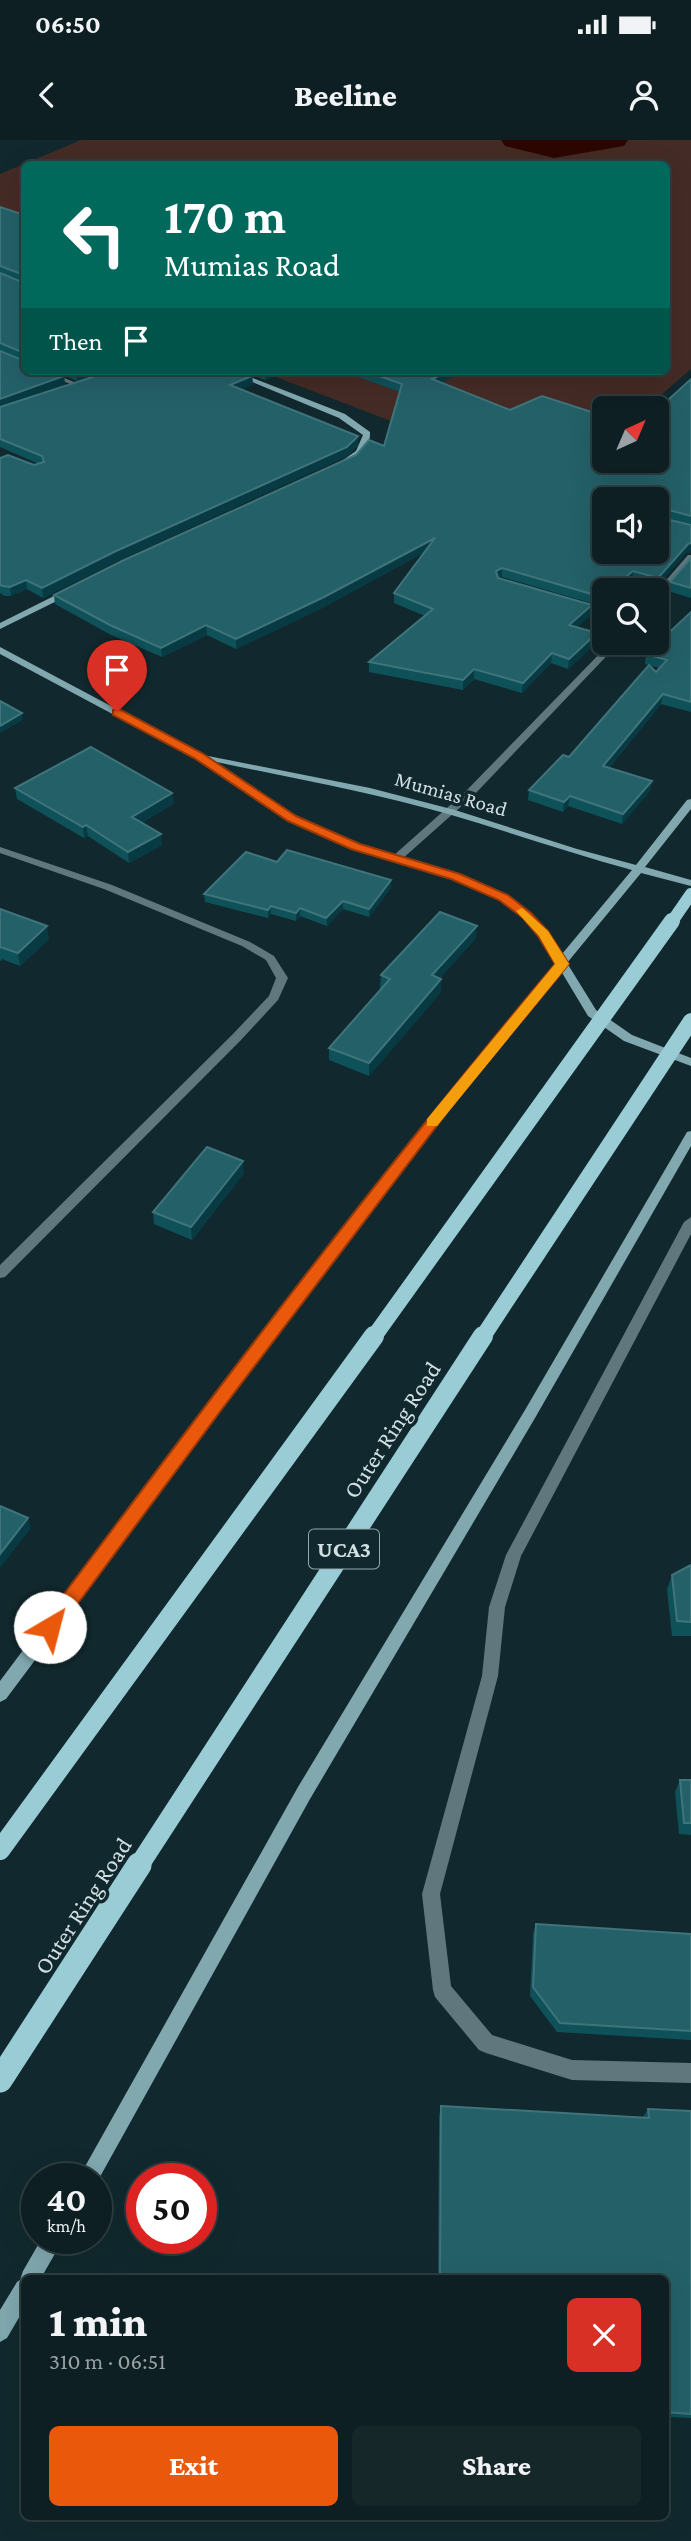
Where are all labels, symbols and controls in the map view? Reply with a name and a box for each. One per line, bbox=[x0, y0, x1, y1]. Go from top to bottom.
text: 06:50 bbox=[35, 10, 101, 39]
icon: back bbox=[28, 76, 66, 114]
icon: person bbox=[625, 76, 663, 114]
text: Beeline bbox=[294, 77, 397, 113]
icon: left bbox=[49, 189, 140, 280]
text: 170 m bbox=[164, 189, 286, 244]
text: Mumias Road bbox=[164, 247, 340, 283]
icon: arrive bbox=[117, 322, 155, 360]
text: Then bbox=[49, 327, 103, 356]
north arrow bbox=[592, 396, 668, 472]
map controls bbox=[592, 396, 669, 655]
button: sound bbox=[592, 487, 669, 564]
button: search bbox=[592, 578, 669, 655]
pin bbox=[87, 640, 147, 712]
icon: arrive bbox=[98, 651, 136, 689]
street label: Mumias Road bbox=[392, 767, 510, 821]
street label: Outer Ring Road bbox=[337, 1356, 446, 1503]
road number: UCA3 bbox=[309, 1530, 379, 1568]
position arrow bbox=[13, 1590, 87, 1664]
street label: Outer Ring Road bbox=[28, 1832, 137, 1979]
speed limit sign: 50 bbox=[126, 2163, 217, 2254]
text: 40 bbox=[46, 2180, 87, 2219]
text: km/h bbox=[47, 2216, 86, 2236]
text: 1 min bbox=[49, 2298, 147, 2345]
button: close bbox=[567, 2298, 641, 2372]
text: 310 m · 06:51 bbox=[49, 2348, 166, 2374]
button: Exit bbox=[49, 2426, 338, 2506]
button: Share bbox=[352, 2426, 641, 2506]

